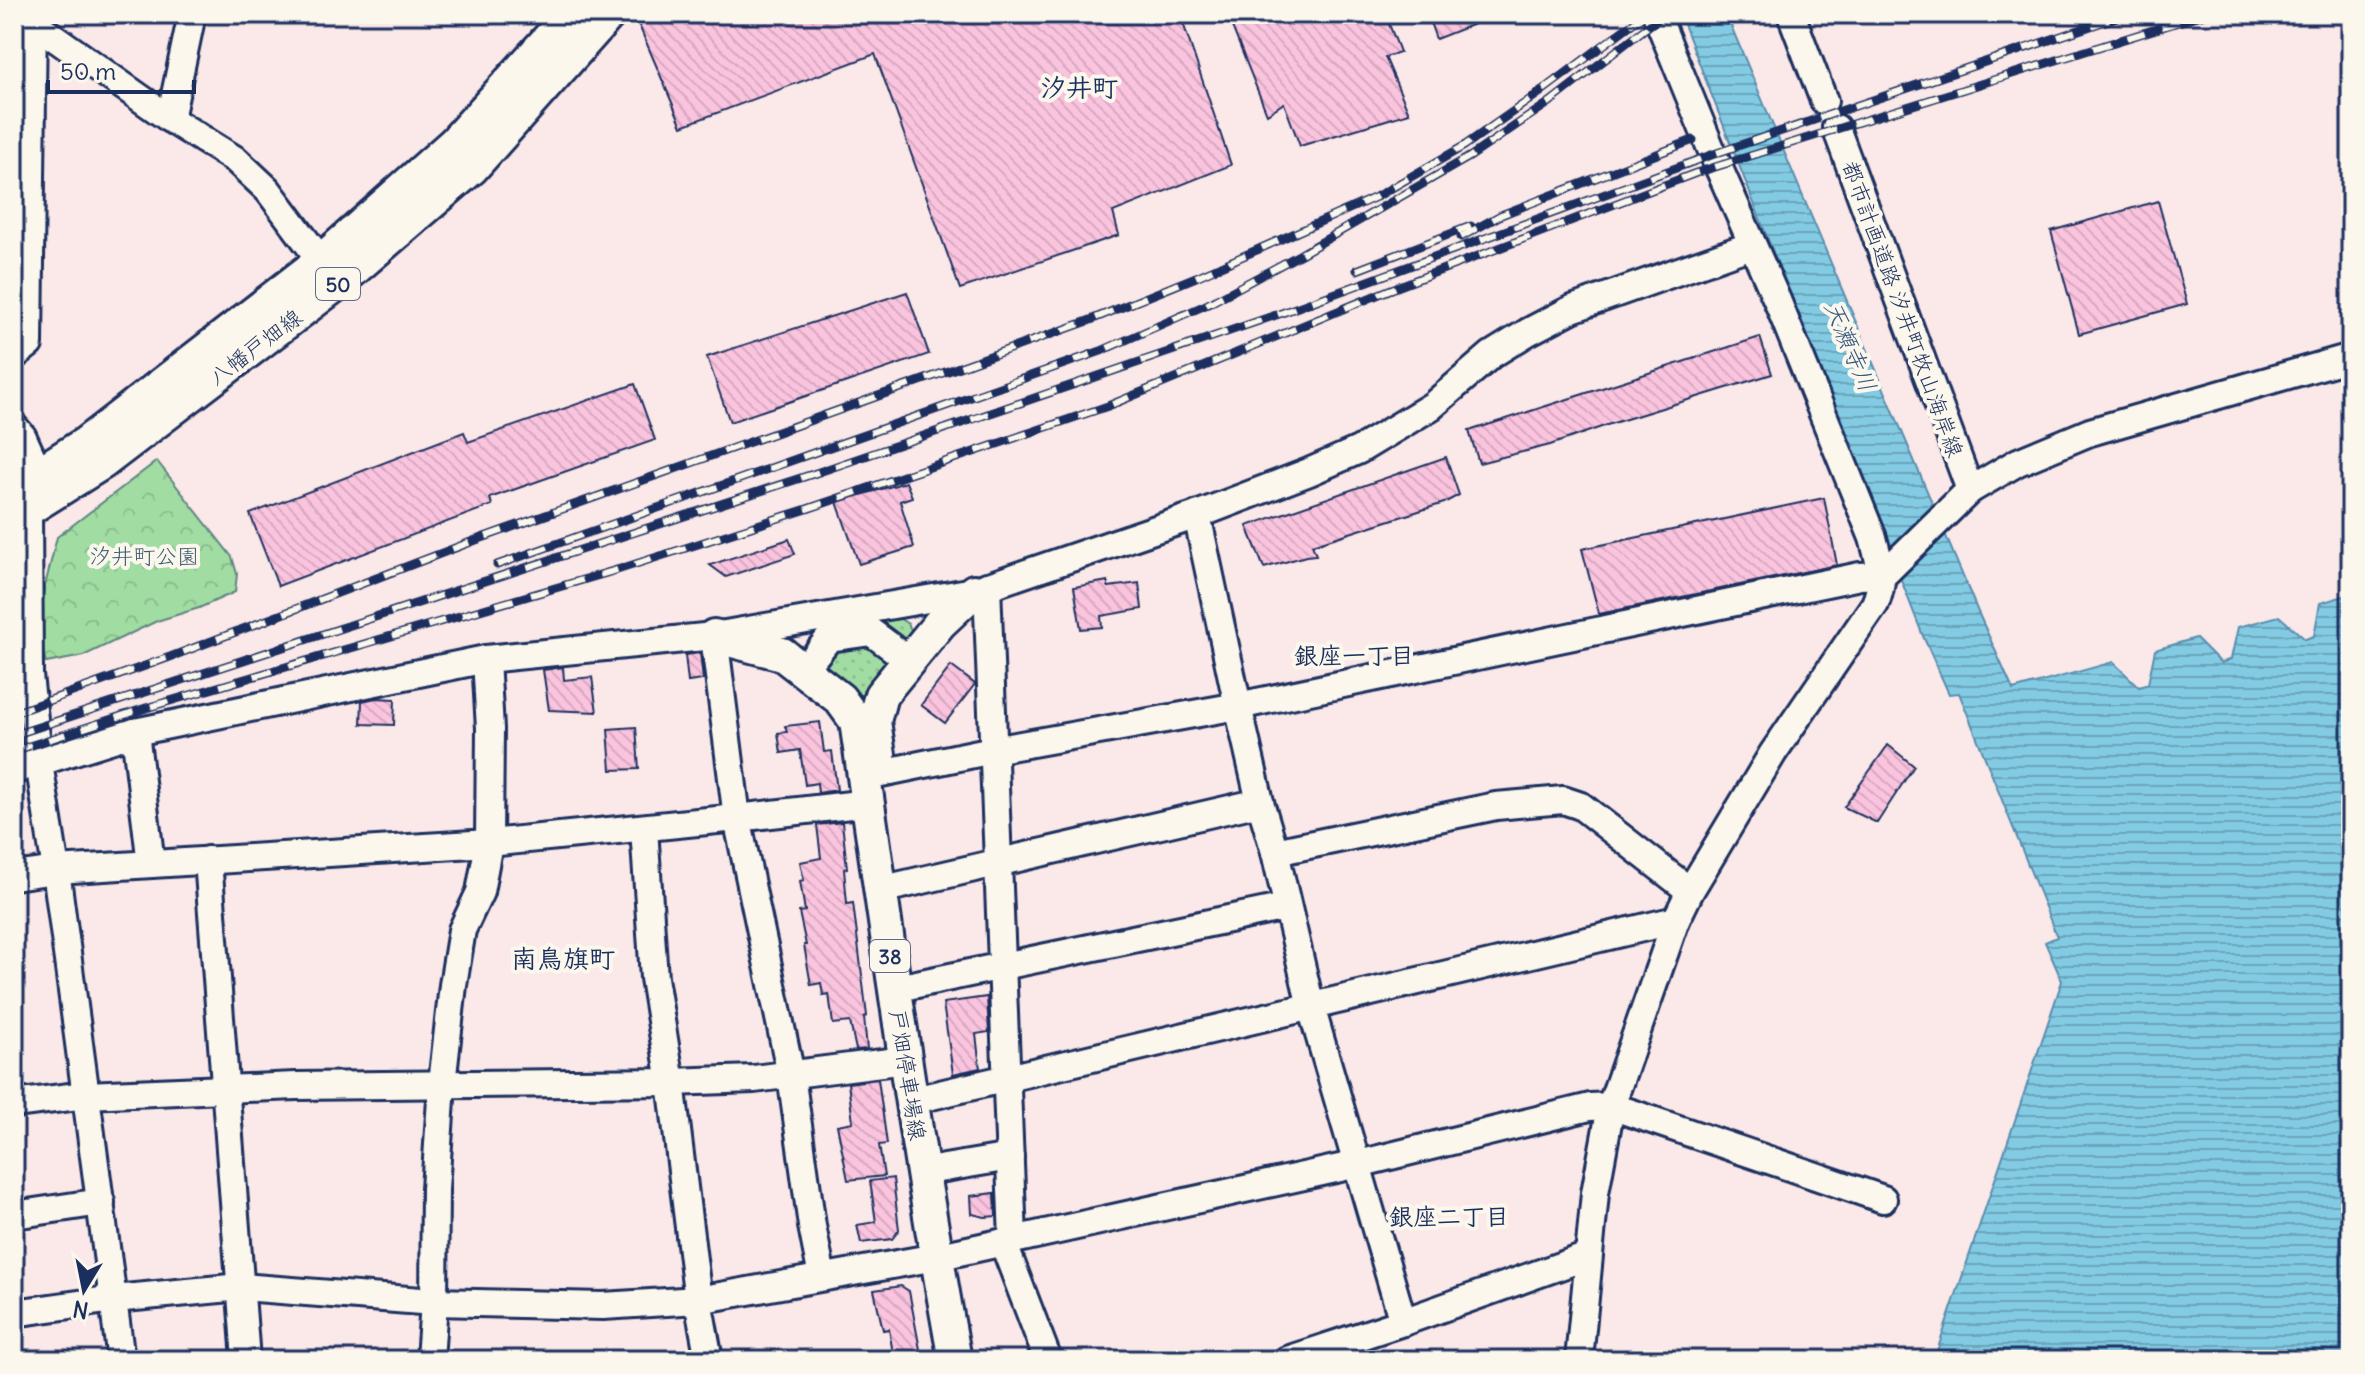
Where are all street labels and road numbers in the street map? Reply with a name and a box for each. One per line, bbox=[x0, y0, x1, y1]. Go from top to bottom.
street label: 都市計画道路 汐井町牧山海岸線 bbox=[1836, 157, 1970, 461]
road number: 50 bbox=[316, 268, 360, 300]
street label: 八幡戸畑線 bbox=[203, 303, 307, 391]
road number: 38 bbox=[870, 940, 910, 972]
street label: 戸畑停車場線 bbox=[884, 1008, 932, 1142]

